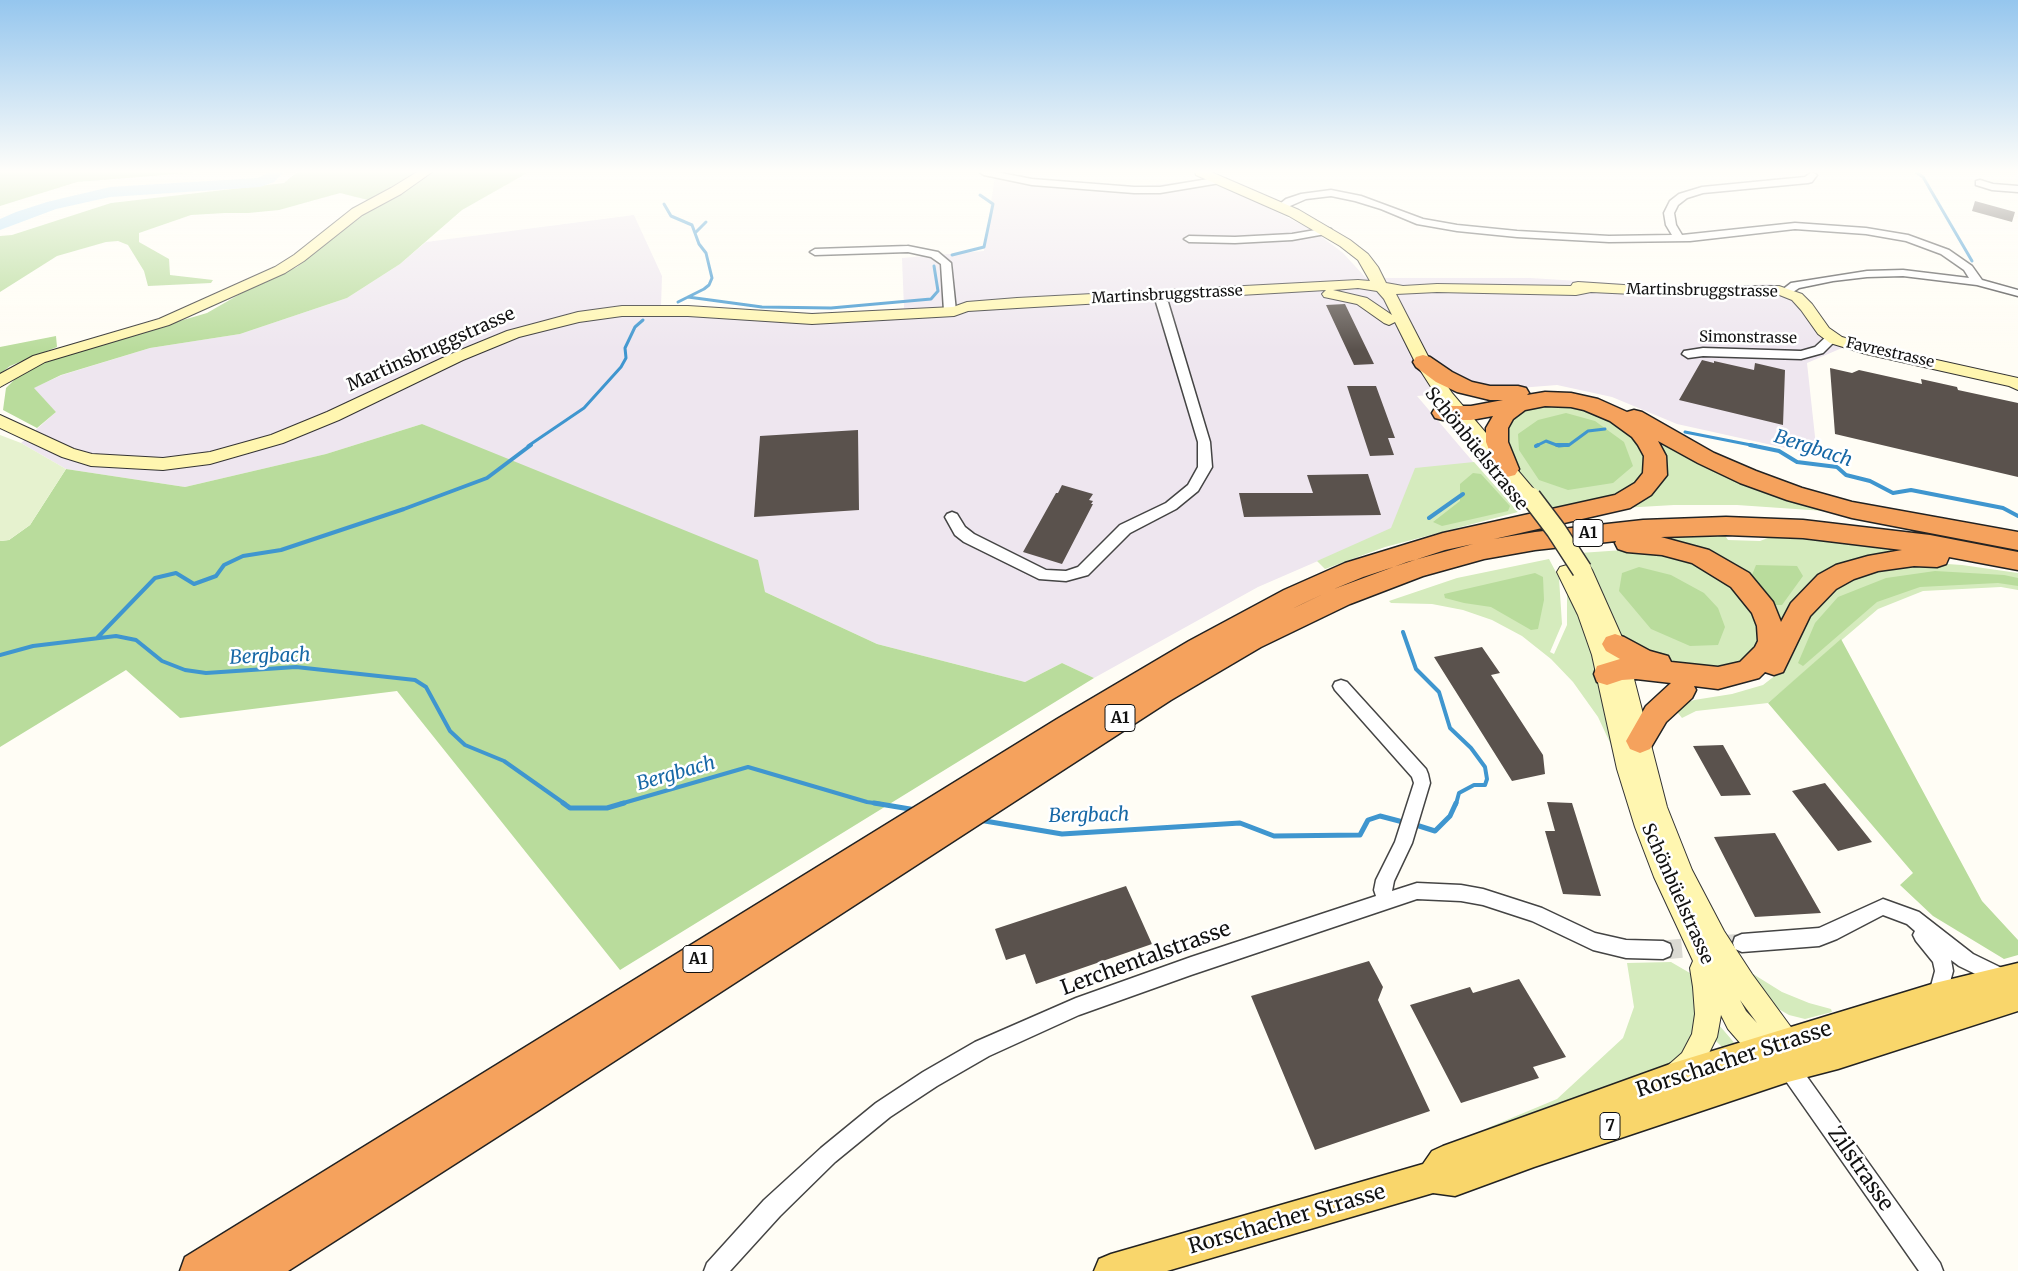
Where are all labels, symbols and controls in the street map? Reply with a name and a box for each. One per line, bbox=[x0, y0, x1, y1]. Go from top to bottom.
street label: Martinsbruggstrasse bbox=[1626, 281, 1778, 301]
street label: Martinsbruggstrasse bbox=[1091, 282, 1243, 308]
street label: Martinsbruggstrasse bbox=[344, 303, 518, 397]
street label: Simonstrasse bbox=[1699, 328, 1797, 348]
street label: Favrestrasse bbox=[1844, 334, 1936, 372]
street label: Schönbüelstrasse bbox=[1420, 383, 1532, 515]
water label: Bergbach bbox=[1771, 426, 1855, 472]
road number: A1 bbox=[1573, 520, 1603, 546]
water label: Bergbach bbox=[229, 644, 311, 670]
road number: A1 bbox=[1105, 704, 1135, 731]
water label: Bergbach bbox=[634, 752, 718, 796]
water label: Bergbach bbox=[1048, 804, 1130, 828]
street label: Schönbüelstrasse bbox=[1636, 820, 1718, 968]
street label: Lerchentalstrasse bbox=[1058, 917, 1234, 1001]
road number: A1 bbox=[683, 946, 713, 972]
street label: Rorschacher Strasse bbox=[1633, 1017, 1835, 1103]
road number: 7 bbox=[1600, 1112, 1620, 1140]
street label: Zilstrasse bbox=[1822, 1122, 1898, 1216]
street label: Rorschacher Strasse bbox=[1186, 1180, 1388, 1260]

